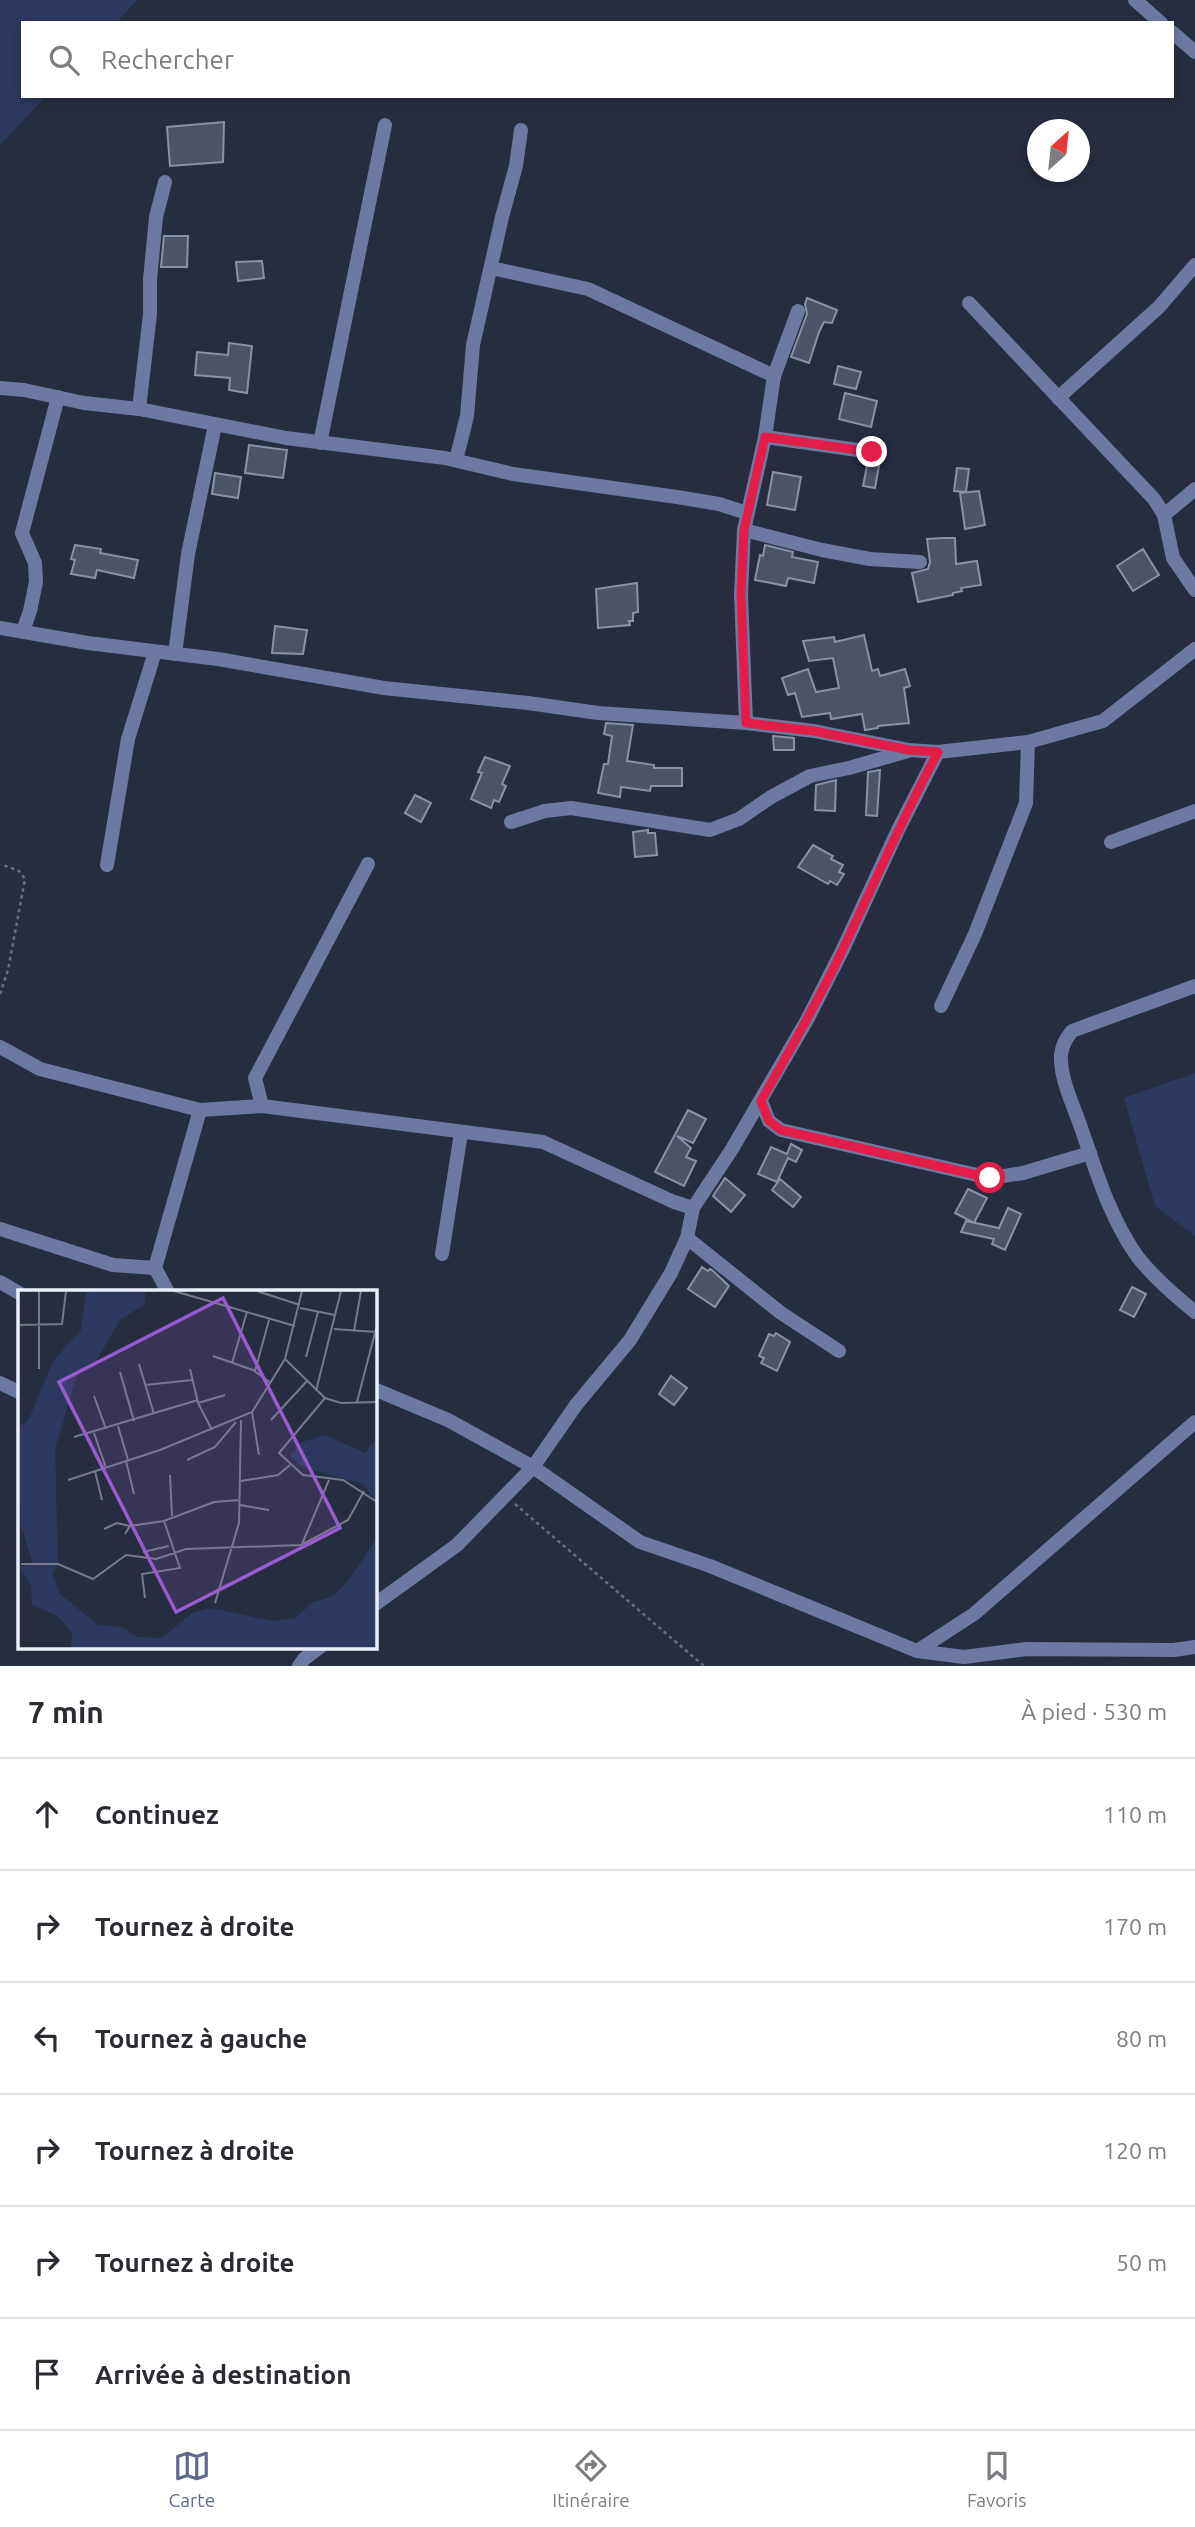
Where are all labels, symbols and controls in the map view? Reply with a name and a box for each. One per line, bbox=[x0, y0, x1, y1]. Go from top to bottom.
search box bbox=[21, 21, 1174, 98]
icon: search bbox=[45, 41, 83, 79]
text: Rechercher bbox=[101, 45, 234, 74]
north arrow bbox=[1027, 119, 1090, 182]
route end bbox=[856, 436, 887, 467]
route start bbox=[974, 1162, 1005, 1193]
inset map bbox=[18, 1290, 376, 1648]
text: 7 min bbox=[28, 1695, 104, 1729]
text: À pied · 530 m bbox=[1021, 1699, 1167, 1724]
icon: ahead bbox=[28, 1795, 66, 1833]
text: Continuez bbox=[95, 1800, 219, 1829]
text: 110 m bbox=[1103, 1802, 1167, 1827]
icon: right bbox=[28, 1907, 66, 1945]
text: Tournez à droite bbox=[95, 1912, 294, 1941]
text: 170 m bbox=[1103, 1914, 1167, 1939]
icon: left bbox=[28, 2019, 66, 2057]
text: Tournez à gauche bbox=[95, 2024, 307, 2053]
text: 80 m bbox=[1116, 2026, 1167, 2051]
icon: right bbox=[28, 2131, 66, 2169]
text: Tournez à droite bbox=[95, 2136, 294, 2165]
text: 120 m bbox=[1103, 2138, 1167, 2163]
icon: right bbox=[28, 2243, 66, 2281]
text: Tournez à droite bbox=[95, 2248, 294, 2277]
text: 50 m bbox=[1116, 2250, 1167, 2275]
icon: arrive bbox=[28, 2355, 66, 2393]
text: Arrivée à destination bbox=[95, 2360, 351, 2389]
tab: Carte bbox=[169, 2447, 215, 2511]
tab: Itinéraire bbox=[552, 2447, 630, 2511]
tab: Favoris bbox=[967, 2447, 1026, 2511]

